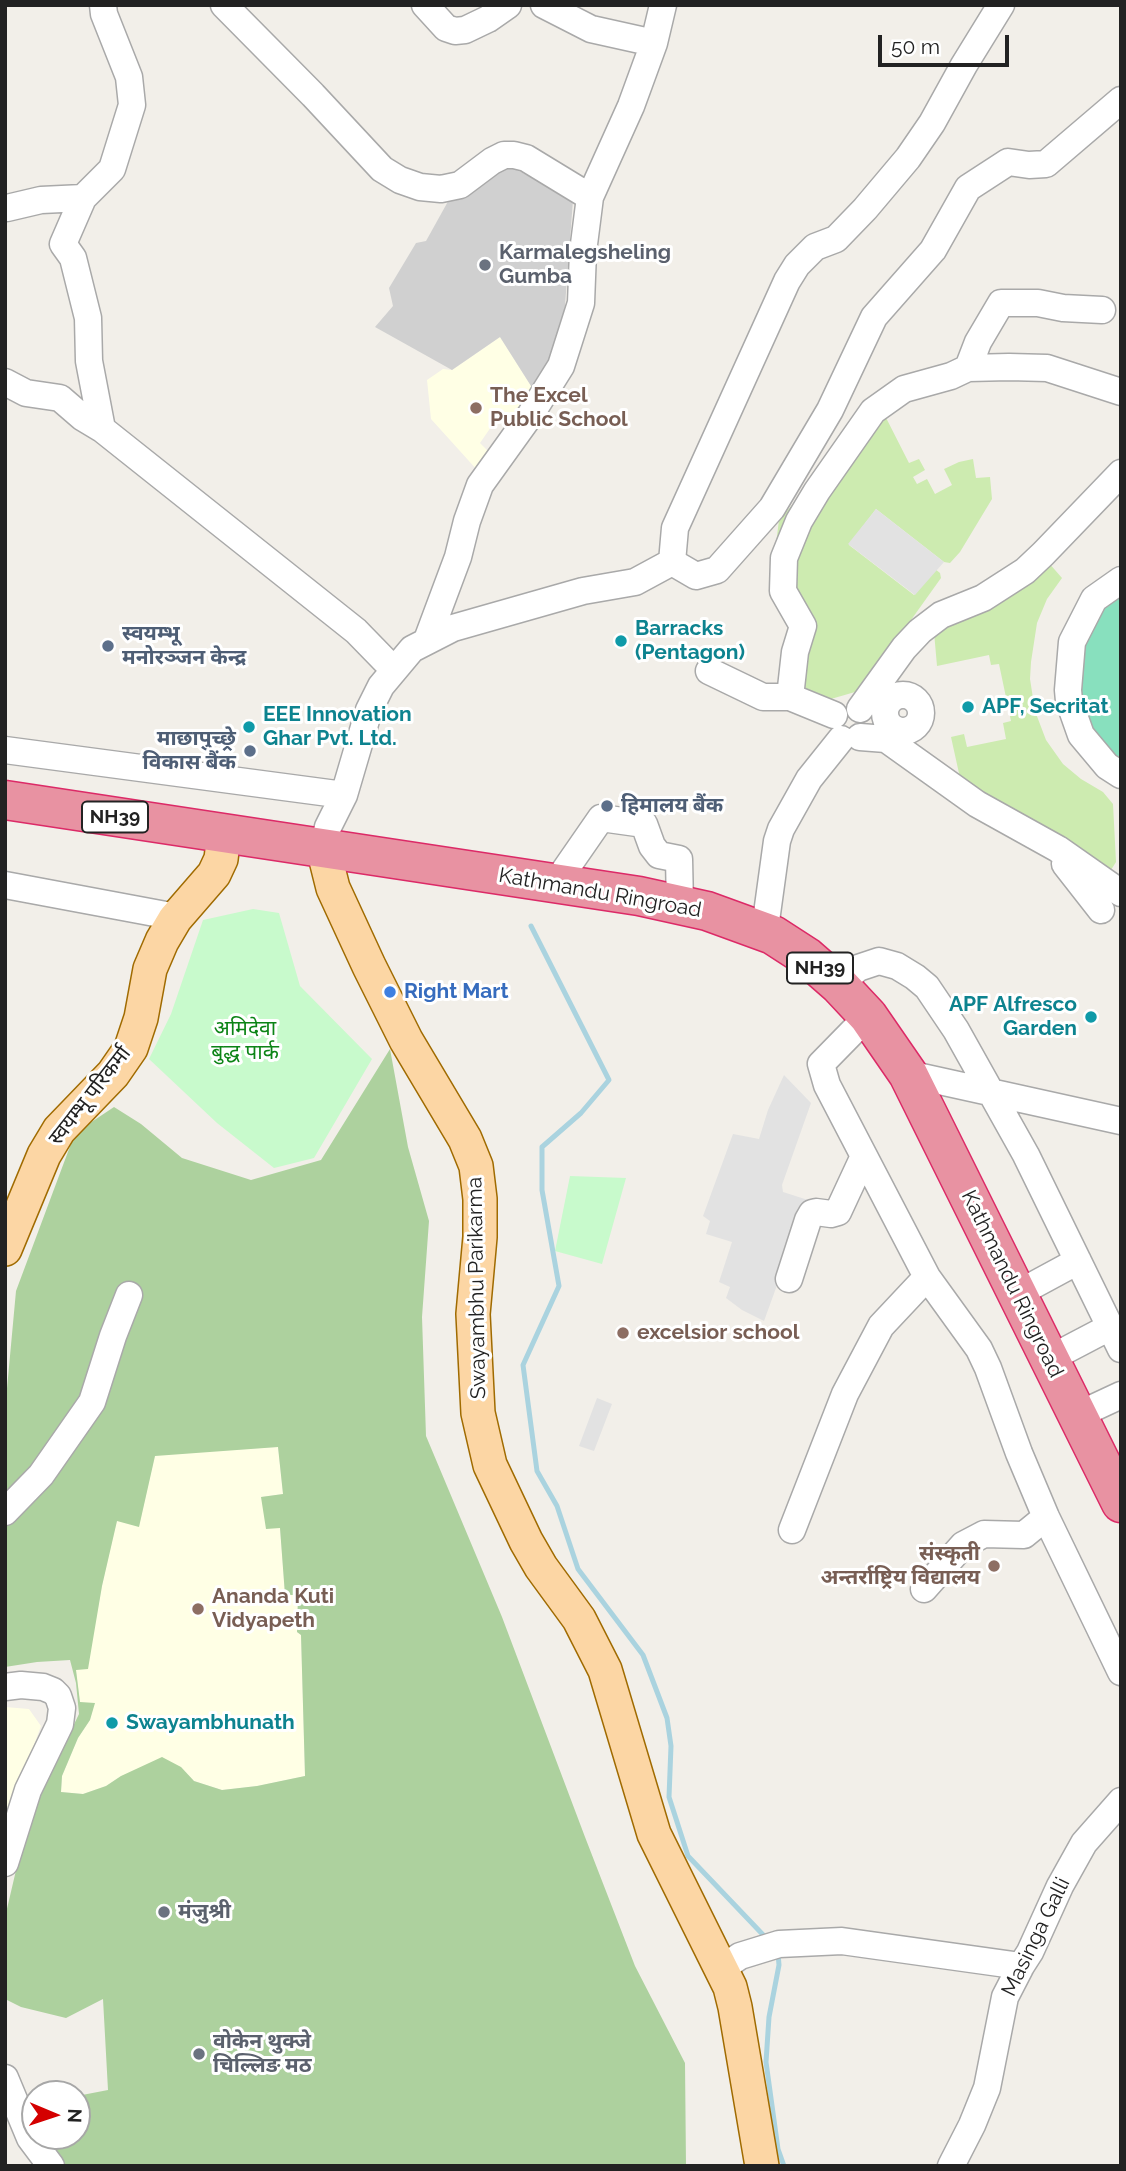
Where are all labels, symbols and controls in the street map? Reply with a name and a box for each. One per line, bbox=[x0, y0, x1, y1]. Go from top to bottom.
scale bar bbox=[881, 21, 1012, 65]
text: 50 m bbox=[891, 34, 940, 59]
place label: Karmalegsheling Gumba bbox=[499, 240, 671, 290]
marker: Karmalegsheling Gumba bbox=[477, 257, 493, 273]
place label: The Excel Public School bbox=[490, 383, 628, 433]
marker: The Excel Public School bbox=[468, 400, 484, 416]
place label: Barracks (Pentagon) bbox=[635, 616, 745, 666]
place label: स्वयम्भू मनोरञ्जन केन्द्र bbox=[122, 621, 246, 671]
marker: Barracks (Pentagon) bbox=[613, 633, 629, 649]
marker: स्वयम्भू मनोरञ्जन केन्द्र bbox=[100, 638, 116, 654]
place label: APF, Secritat bbox=[982, 694, 1108, 720]
marker: APF, Secritat bbox=[960, 699, 976, 715]
place label: EEE Innovation Ghar Pvt. Ltd. bbox=[263, 702, 412, 752]
marker: EEE Innovation Ghar Pvt. Ltd. bbox=[241, 719, 257, 735]
place label: माछापुच्छ्रे विकास बैंक bbox=[143, 726, 236, 776]
marker: माछापुच्छ्रे विकास बैंक bbox=[242, 743, 258, 759]
place label: हिमालय बैंक bbox=[621, 793, 723, 819]
marker: हिमालय बैंक bbox=[599, 798, 615, 814]
road number: NH39 bbox=[82, 802, 148, 832]
street label: Kathmandu Ringroad bbox=[497, 863, 703, 923]
road number: NH39 bbox=[787, 952, 853, 984]
place label: Right Mart bbox=[404, 979, 509, 1005]
marker: Right Mart bbox=[382, 984, 398, 1000]
place label: APF Alfresco Garden bbox=[949, 992, 1077, 1042]
marker: APF Alfresco Garden bbox=[1083, 1009, 1099, 1025]
park label: अमिदेवा बुद्ध पार्क bbox=[211, 1016, 279, 1066]
street label: स्वयम्भू परिकर्मा bbox=[44, 1042, 136, 1150]
street label: Swayambhu Parikarma bbox=[462, 1177, 492, 1399]
street label: Kathmandu Ringroad bbox=[956, 1186, 1068, 1382]
place label: excelsior school bbox=[637, 1320, 799, 1346]
marker: excelsior school bbox=[615, 1325, 631, 1341]
place label: संस्कृती अन्तर्राष्ट्रिय विद्यालय bbox=[821, 1541, 980, 1591]
marker: संस्कृती अन्तर्राष्ट्रिय विद्यालय bbox=[986, 1558, 1002, 1574]
place label: Ananda Kuti Vidyapeth bbox=[212, 1584, 334, 1634]
marker: Ananda Kuti Vidyapeth bbox=[190, 1601, 206, 1617]
place label: Swayambhunath bbox=[126, 1710, 295, 1736]
marker: Swayambhunath bbox=[104, 1715, 120, 1731]
street label: Masinga Galli bbox=[996, 1874, 1076, 2000]
place label: मंजुश्री bbox=[178, 1899, 231, 1925]
marker: मंजुश्री bbox=[156, 1904, 172, 1920]
place label: वोकेन थुक्जे चिल्लिङ मठ bbox=[213, 2029, 312, 2079]
marker: वोकेन थुक्जे चिल्लिङ मठ bbox=[191, 2046, 207, 2062]
north arrow bbox=[21, 2080, 91, 2150]
text: N bbox=[64, 2108, 86, 2123]

